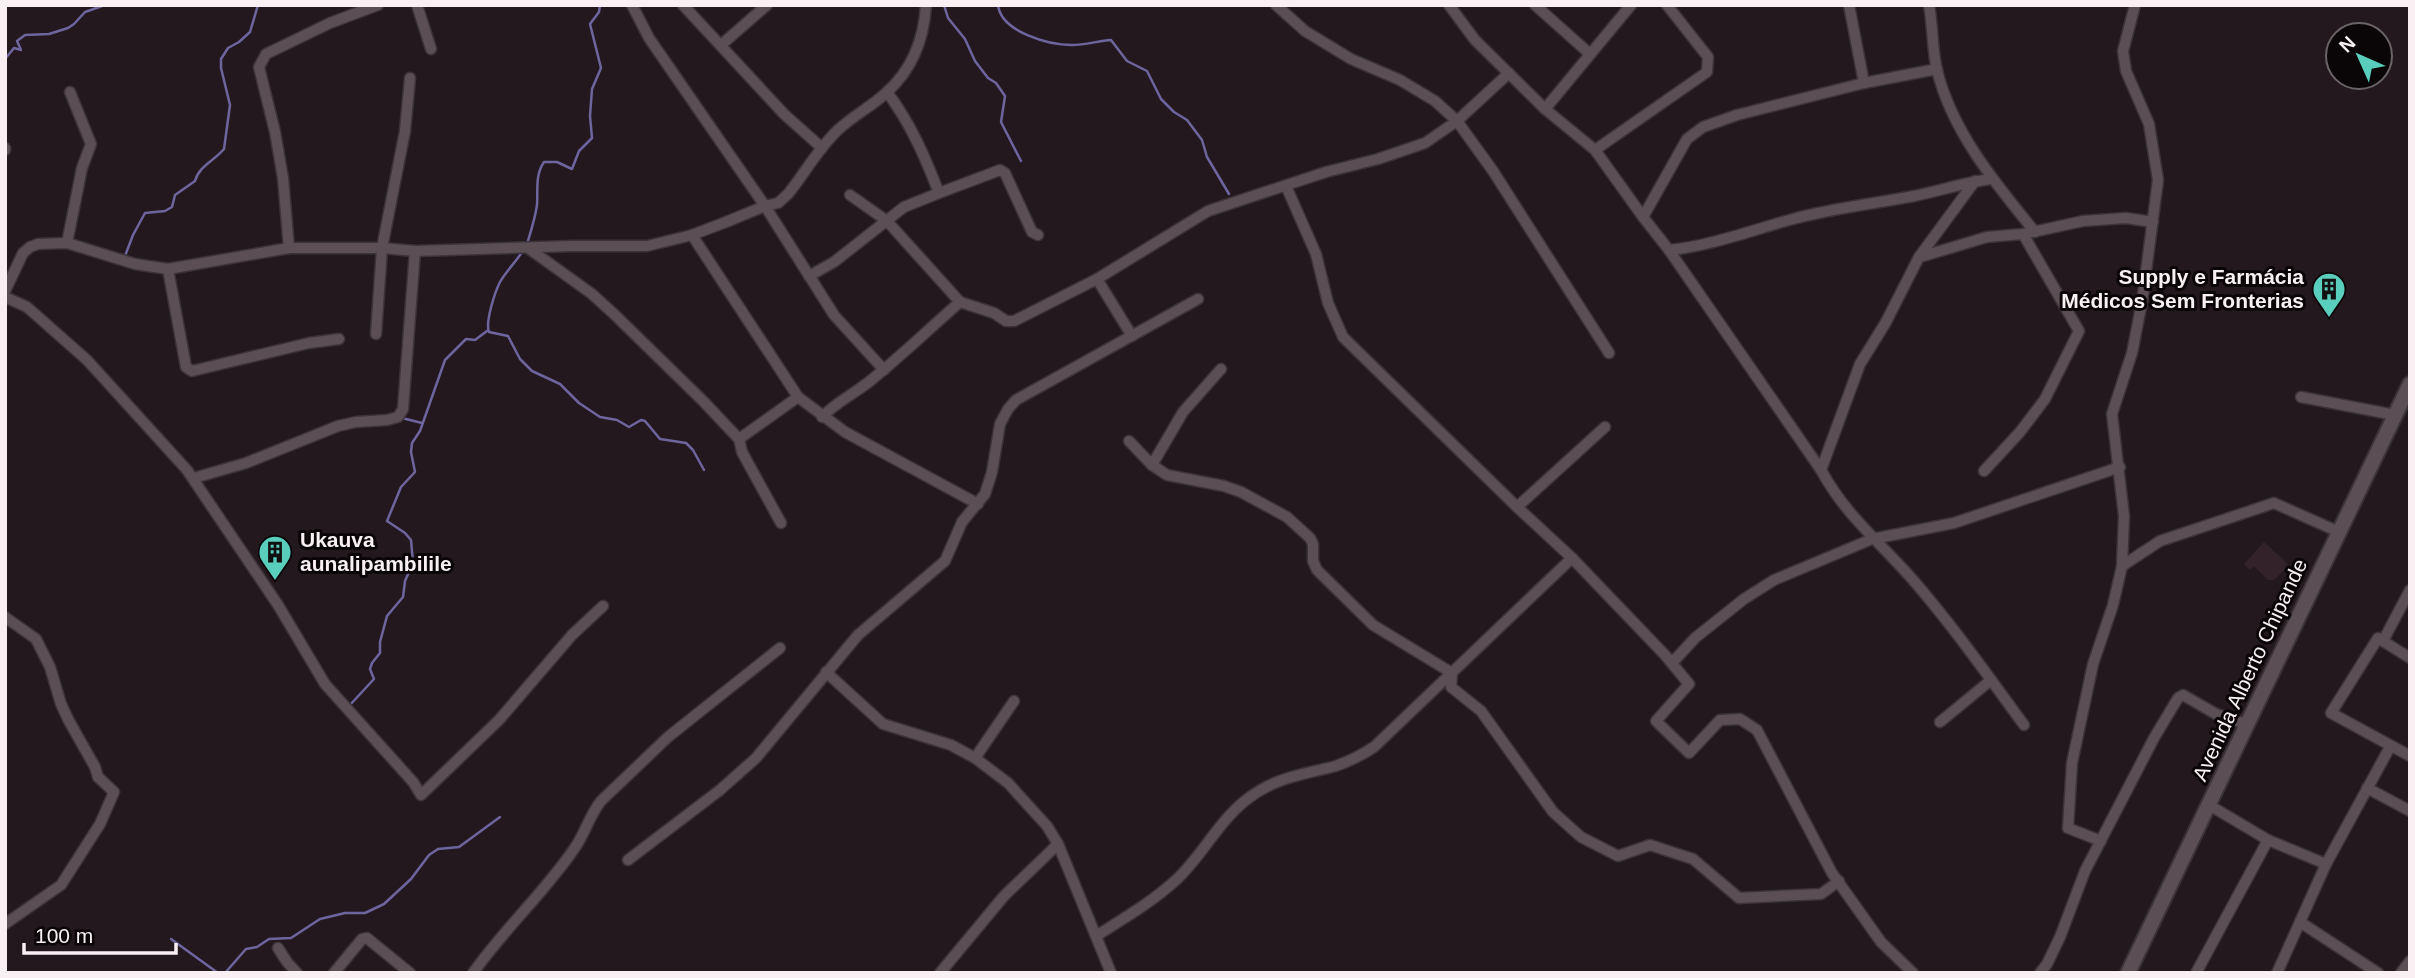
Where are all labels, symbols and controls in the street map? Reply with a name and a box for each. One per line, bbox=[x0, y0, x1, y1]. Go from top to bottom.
north arrow bbox=[2324, 21, 2394, 91]
text: N bbox=[2335, 32, 2360, 57]
place label: Supply e Farmácia Médicos Sem Fronterias bbox=[2061, 265, 2304, 312]
building icon: Supply e Farmácia Médicos Sem Fronterias bbox=[2310, 270, 2348, 319]
place label: Ukauva aunalipambilile bbox=[300, 528, 452, 575]
building icon: Ukauva aunalipambilile bbox=[256, 533, 294, 582]
street label: Avenida Alberto Chipande bbox=[2188, 555, 2311, 785]
scale bar bbox=[24, 912, 177, 956]
text: 100 m bbox=[35, 924, 93, 947]

